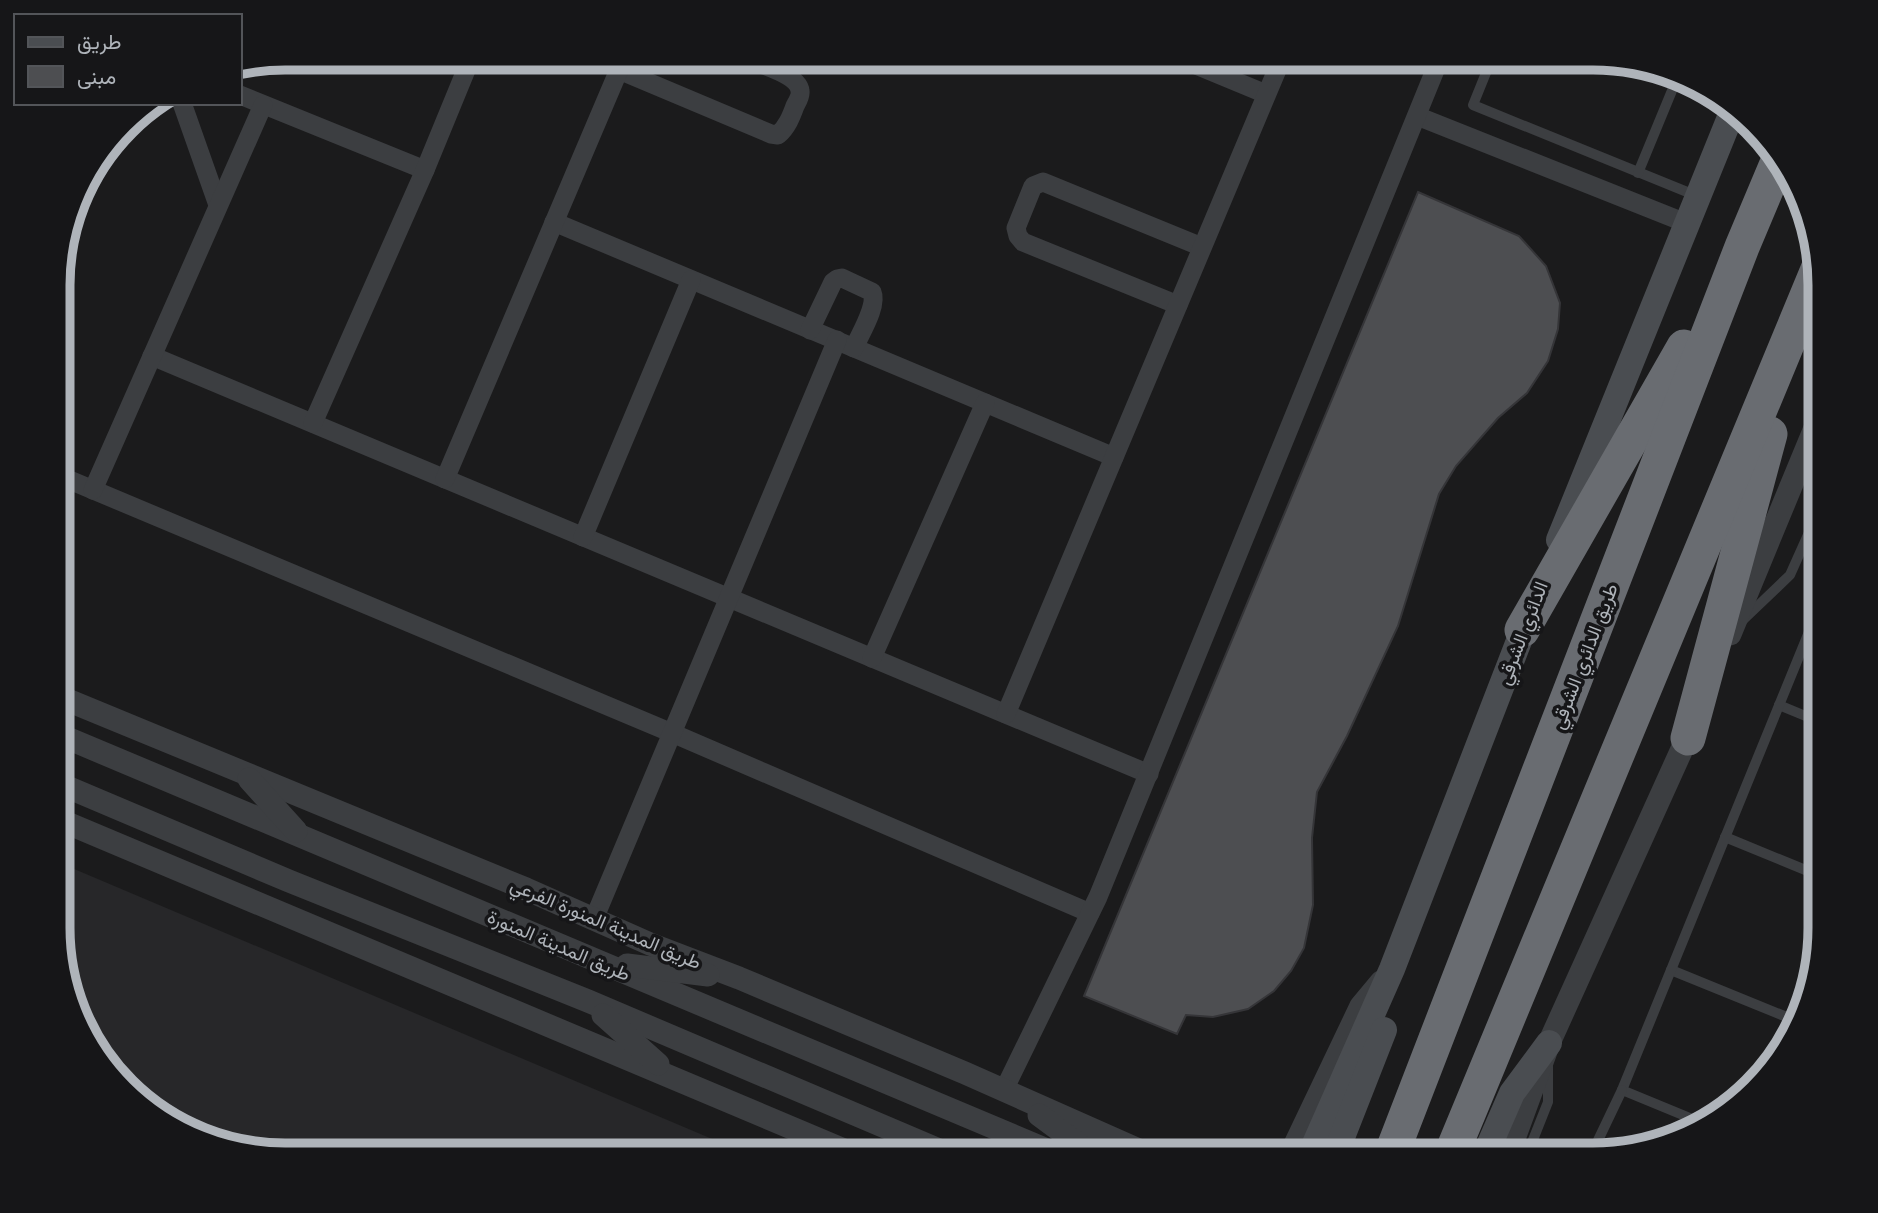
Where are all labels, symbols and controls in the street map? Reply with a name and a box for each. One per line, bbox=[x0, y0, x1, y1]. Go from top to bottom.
legend bbox=[14, 14, 242, 105]
text: طريق bbox=[77, 27, 122, 55]
text: مبنى bbox=[77, 62, 116, 90]
street label: الدائري الشرقي bbox=[1490, 578, 1556, 690]
street label: طريق الدائري الشرقي bbox=[1544, 579, 1627, 734]
street label: طريق المدينة المنورة الفرعي bbox=[507, 872, 705, 974]
street label: طريق المدينة المنورة bbox=[484, 905, 634, 985]

